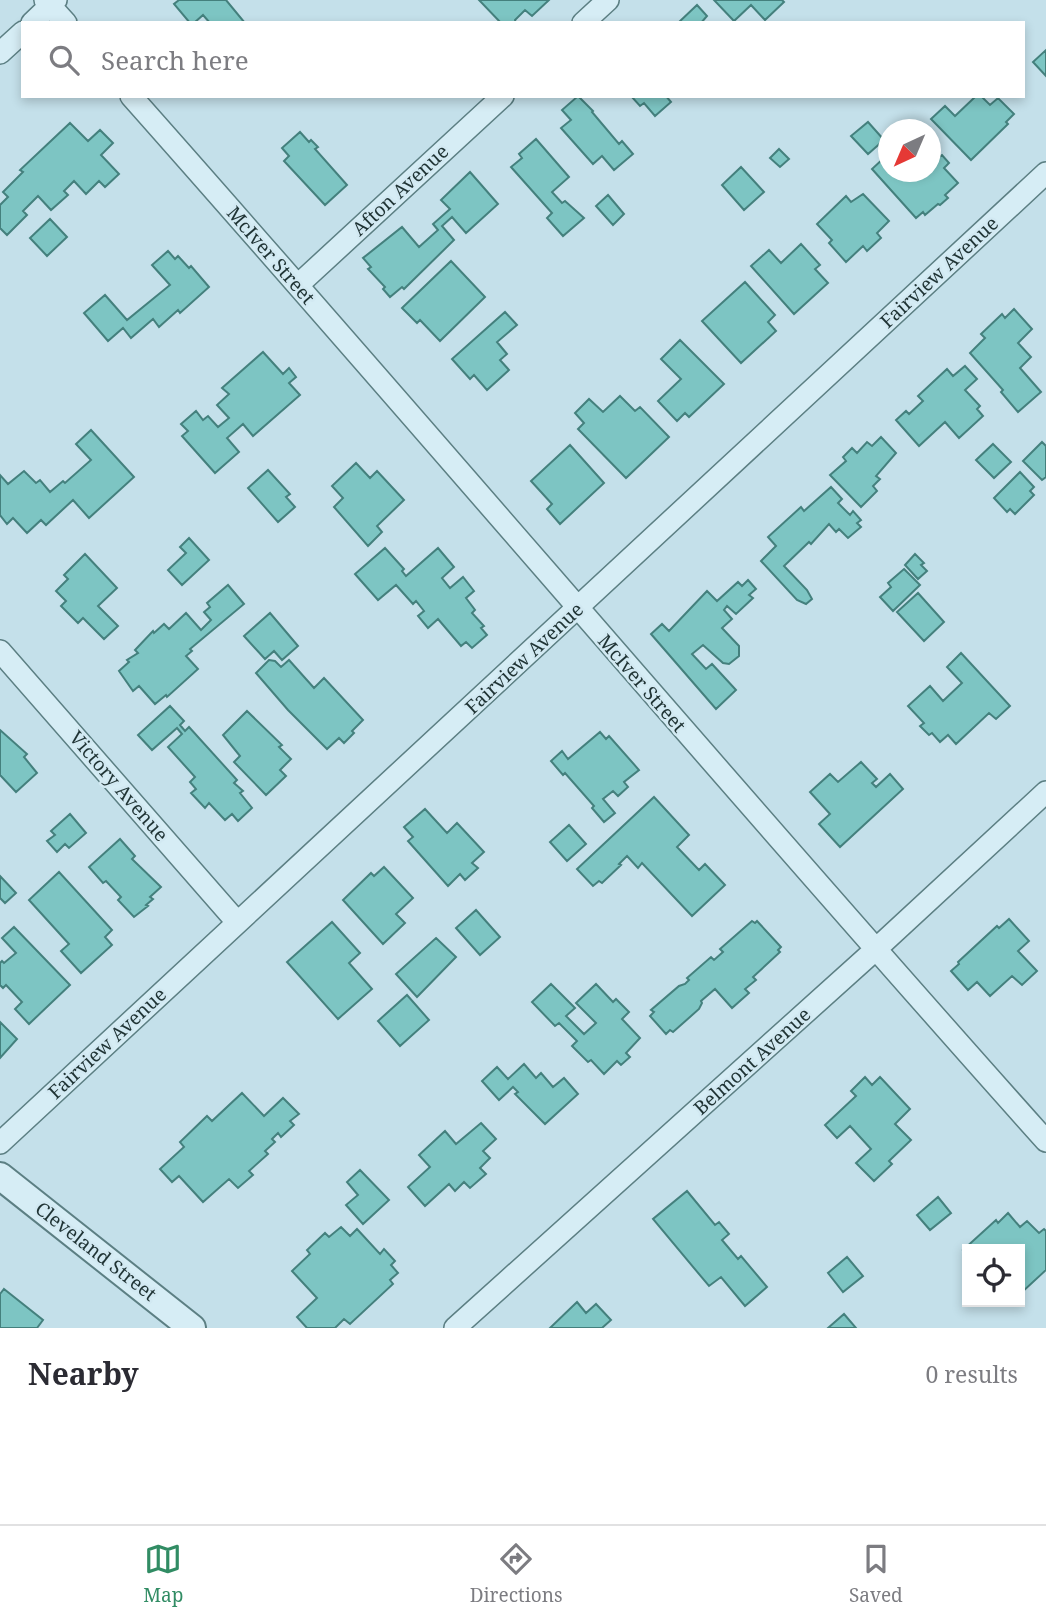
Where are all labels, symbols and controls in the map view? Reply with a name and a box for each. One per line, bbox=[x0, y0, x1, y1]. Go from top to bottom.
search box bbox=[21, 21, 1025, 98]
icon: search bbox=[45, 41, 83, 79]
text: Search here bbox=[101, 42, 249, 78]
north arrow bbox=[878, 119, 941, 182]
street label: Afton Avenue bbox=[346, 138, 454, 242]
street label: McIver Street bbox=[221, 200, 321, 310]
street label: Fairview Avenue bbox=[874, 210, 1004, 334]
street label: Fairview Avenue bbox=[459, 596, 589, 720]
street label: McIver Street bbox=[592, 628, 692, 738]
street label: Victory Avenue bbox=[64, 725, 174, 847]
street label: Fairview Avenue bbox=[42, 981, 172, 1105]
street label: Belmont Avenue bbox=[688, 1001, 816, 1121]
street label: Cleveland Street bbox=[30, 1195, 162, 1307]
map controls bbox=[962, 1244, 1025, 1307]
button: locate bbox=[962, 1244, 1025, 1307]
text: Nearby bbox=[28, 1353, 139, 1394]
text: 0 results bbox=[925, 1358, 1018, 1390]
tab: Map bbox=[143, 1540, 183, 1608]
tab: Directions bbox=[470, 1540, 563, 1608]
tab: Saved bbox=[849, 1540, 903, 1608]

